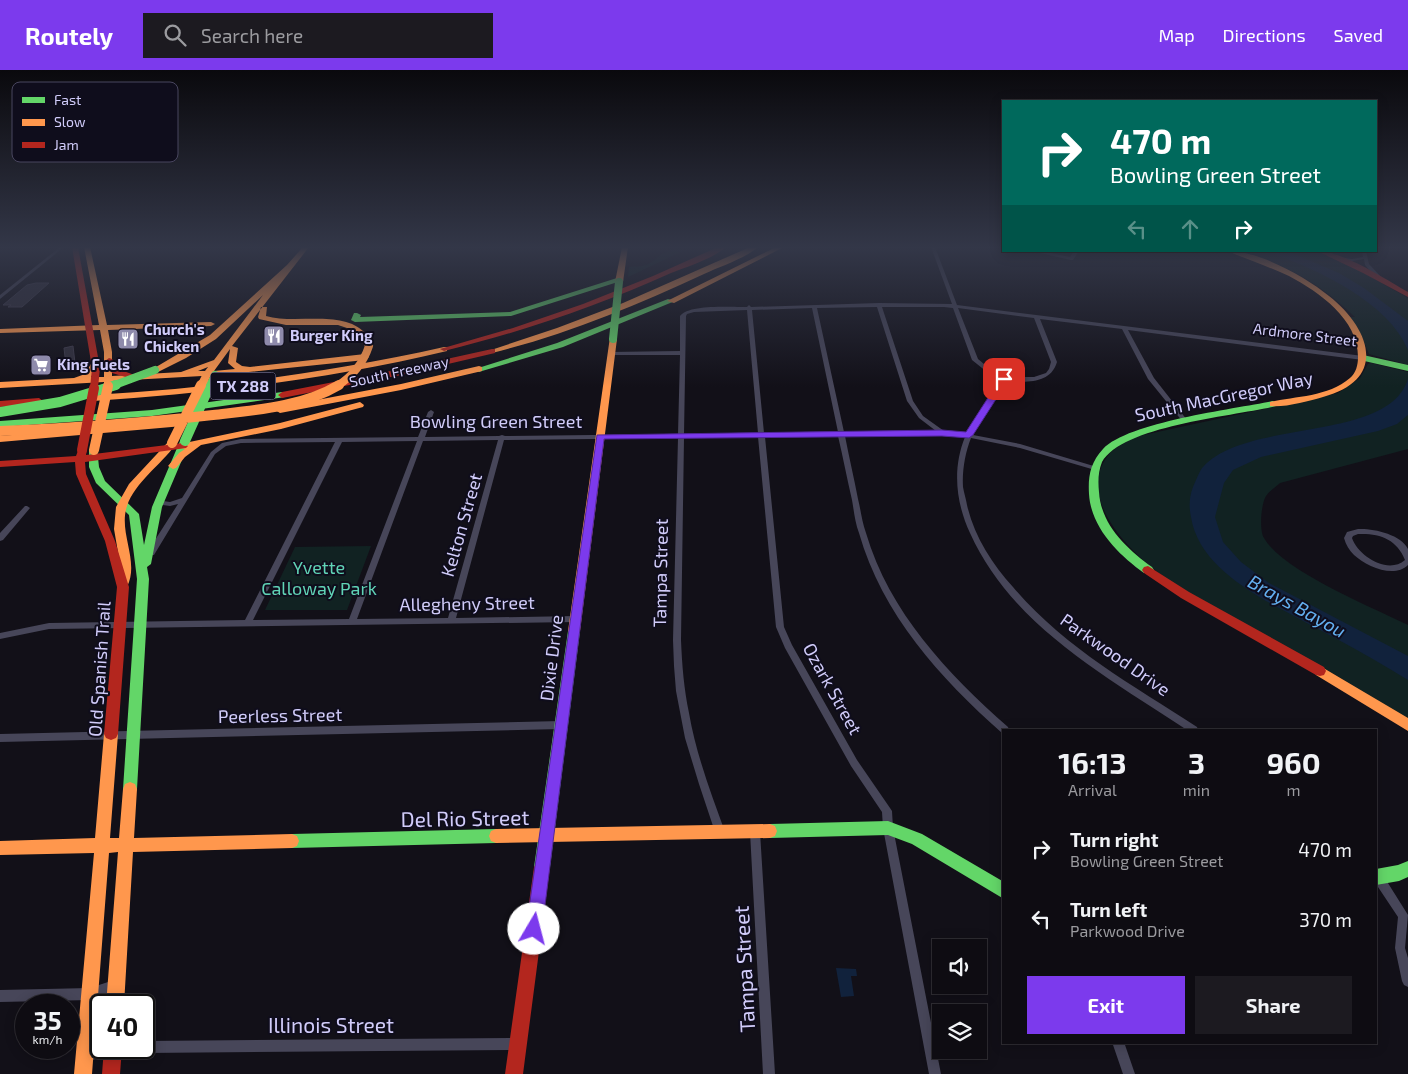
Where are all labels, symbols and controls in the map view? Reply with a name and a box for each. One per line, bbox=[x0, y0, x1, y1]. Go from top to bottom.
search box bbox=[143, 13, 493, 58]
text: Routely bbox=[25, 21, 113, 50]
icon: search bbox=[161, 21, 189, 49]
text: Search here bbox=[201, 24, 303, 47]
text: Map bbox=[1158, 24, 1195, 46]
text: Directions bbox=[1223, 24, 1306, 46]
text: Saved bbox=[1334, 24, 1383, 46]
legend bbox=[12, 82, 178, 162]
text: Fast bbox=[54, 91, 81, 108]
text: Slow bbox=[54, 113, 86, 130]
text: 470 m bbox=[1110, 119, 1211, 161]
icon: right bbox=[1027, 120, 1092, 185]
text: Jam bbox=[54, 136, 79, 153]
text: Bowling Green Street bbox=[1110, 161, 1321, 187]
icon: left bbox=[1123, 215, 1151, 243]
icon: ahead bbox=[1176, 215, 1204, 243]
icon: right bbox=[1229, 215, 1257, 243]
street label: Ardmore Street bbox=[1252, 319, 1358, 349]
place label: Church's Chicken bbox=[144, 320, 205, 355]
restaurant icon: Burger King bbox=[262, 324, 286, 348]
place label: Burger King bbox=[290, 326, 373, 344]
restaurant icon: Church's Chicken bbox=[116, 327, 140, 351]
street label: South Freeway bbox=[347, 352, 450, 390]
supermarket icon: King Fuels bbox=[29, 353, 53, 377]
place label: King Fuels bbox=[57, 355, 130, 373]
pin bbox=[983, 358, 1025, 400]
icon: arrive bbox=[990, 365, 1018, 393]
street label: South MacGregor Way bbox=[1133, 366, 1315, 426]
road number: TX 288 bbox=[210, 372, 276, 400]
street label: Bowling Green Street bbox=[410, 410, 582, 432]
street label: Kelton Street bbox=[436, 470, 486, 579]
street label: Tampa Street bbox=[648, 518, 672, 628]
park label: Yvette Calloway Park bbox=[261, 556, 377, 599]
water label: Brays Bayou bbox=[1244, 569, 1350, 643]
street label: Allegheny Street bbox=[399, 591, 535, 615]
street label: Old Spanish Trail bbox=[83, 600, 115, 738]
street label: Parkwood Drive bbox=[1056, 608, 1175, 700]
street label: Dixie Drive bbox=[535, 613, 567, 702]
street label: Ozark Street bbox=[799, 639, 867, 738]
street label: Peerless Street bbox=[218, 703, 343, 727]
text: 16:13 bbox=[1058, 744, 1127, 780]
text: 3 bbox=[1188, 744, 1205, 780]
text: 960 bbox=[1266, 744, 1321, 780]
text: Arrival bbox=[1068, 780, 1117, 799]
text: min bbox=[1183, 780, 1210, 799]
text: m bbox=[1287, 780, 1301, 799]
street label: Del Rio Street bbox=[400, 804, 530, 831]
text: Turn right bbox=[1070, 828, 1158, 851]
icon: right bbox=[1027, 835, 1055, 863]
text: 470 m bbox=[1298, 838, 1352, 861]
text: Bowling Green Street bbox=[1070, 851, 1223, 870]
text: Turn left bbox=[1070, 898, 1147, 921]
position arrow bbox=[507, 902, 559, 954]
street label: Tampa Street bbox=[728, 905, 759, 1033]
icon: left bbox=[1027, 905, 1055, 933]
text: 370 m bbox=[1299, 908, 1352, 931]
text: Parkwood Drive bbox=[1070, 921, 1185, 940]
map controls bbox=[932, 939, 987, 1059]
button: sound bbox=[932, 939, 987, 994]
button: Exit bbox=[1027, 976, 1185, 1034]
button: Share bbox=[1195, 976, 1352, 1034]
speed limit sign: 40 bbox=[90, 994, 155, 1059]
button: layers bbox=[932, 1004, 987, 1059]
text: 35 bbox=[34, 1005, 61, 1035]
street label: Illinois Street bbox=[268, 1012, 394, 1037]
text: km/h bbox=[33, 1032, 62, 1046]

